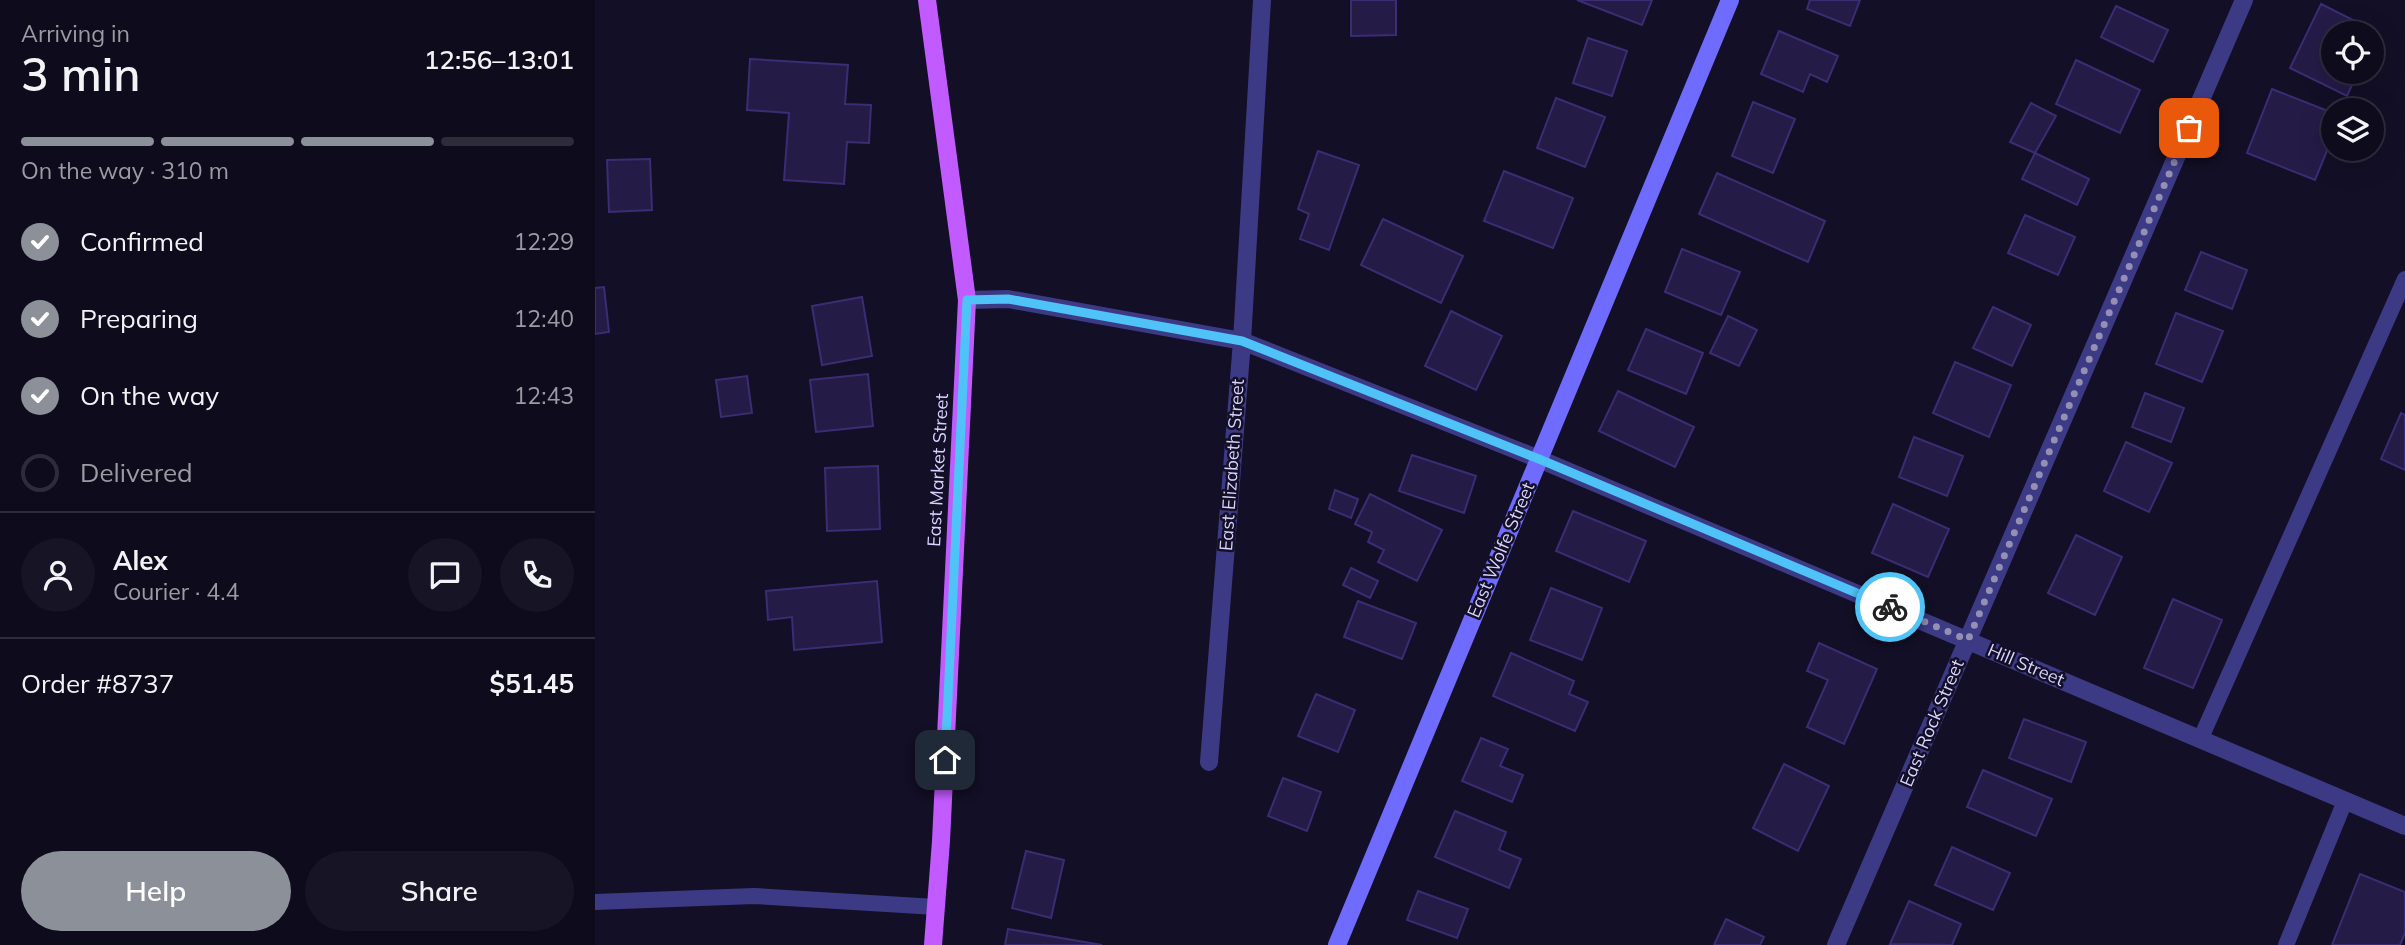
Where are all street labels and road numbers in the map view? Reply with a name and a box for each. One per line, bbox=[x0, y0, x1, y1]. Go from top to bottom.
street label: East Elizabeth Street bbox=[1214, 378, 1249, 552]
street label: East Market Street bbox=[922, 393, 953, 547]
street label: East Wolfe Street bbox=[1462, 479, 1539, 621]
street label: Hill Street bbox=[1984, 638, 2068, 691]
street label: East Rock Street bbox=[1894, 656, 1969, 790]

